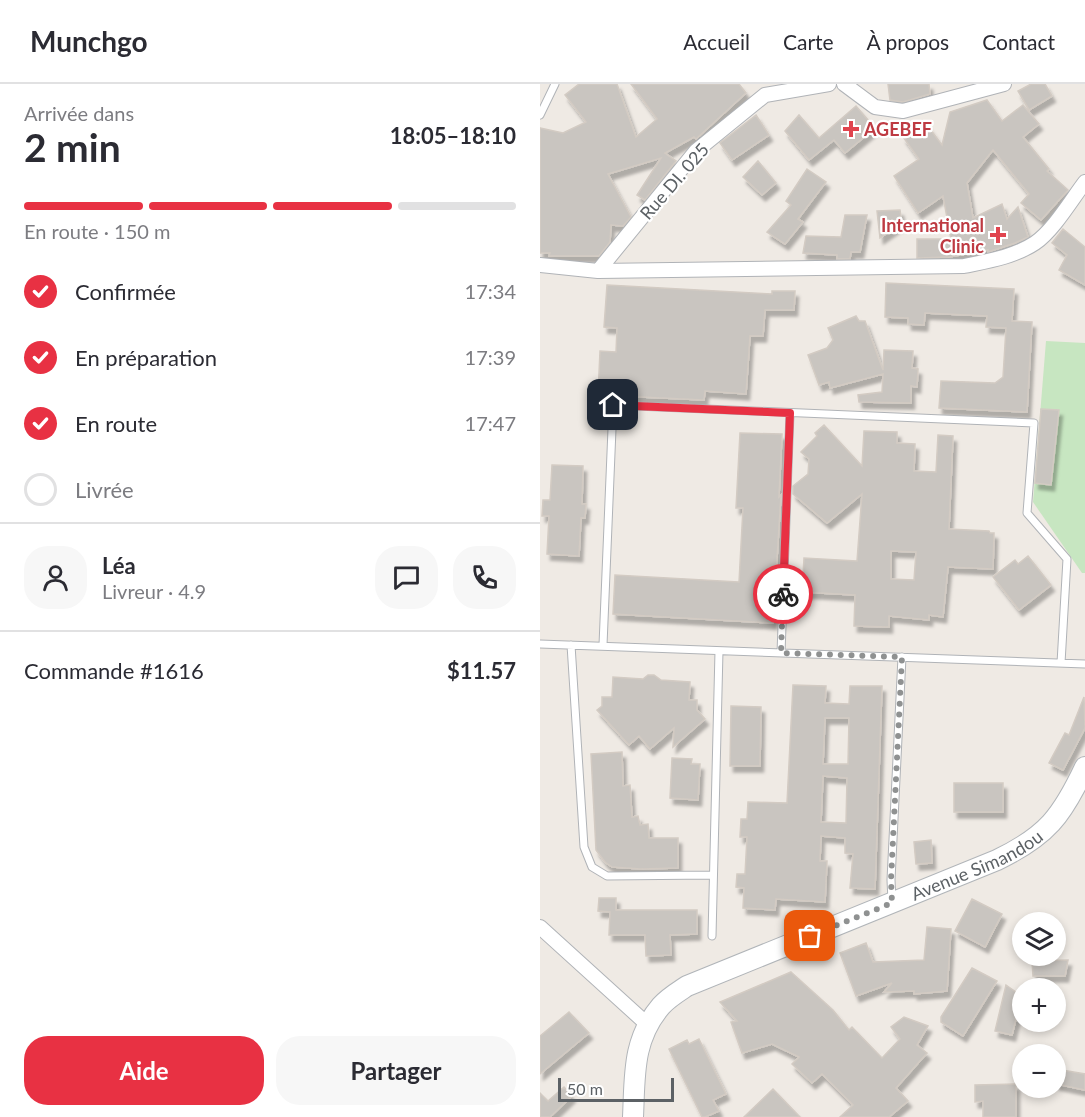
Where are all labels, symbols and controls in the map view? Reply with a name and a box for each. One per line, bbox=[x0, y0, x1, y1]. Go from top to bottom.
text: Munchgo bbox=[30, 24, 148, 58]
text: Accueil bbox=[683, 29, 750, 54]
text: Carte bbox=[783, 29, 834, 54]
text: À propos bbox=[867, 29, 949, 54]
text: Contact bbox=[982, 29, 1055, 54]
text: Arrivée dans bbox=[24, 101, 134, 125]
place label: AGEBEF bbox=[863, 118, 932, 140]
marker: AGEBEF bbox=[842, 120, 860, 138]
text: 18:05–18:10 bbox=[390, 122, 516, 149]
text: 2 min bbox=[24, 124, 121, 170]
street label: Rue DI. 025 bbox=[635, 138, 713, 224]
place label: International Clinic bbox=[881, 214, 984, 257]
text: En route · 150 m bbox=[24, 219, 170, 243]
marker: International Clinic bbox=[989, 226, 1007, 244]
icon: check bbox=[24, 275, 57, 308]
text: Confirmée bbox=[75, 278, 176, 305]
text: 17:34 bbox=[465, 279, 516, 303]
icon: check bbox=[24, 341, 57, 374]
text: En préparation bbox=[75, 344, 217, 371]
text: 17:39 bbox=[465, 345, 516, 369]
pin bbox=[587, 379, 638, 430]
icon: home bbox=[596, 388, 629, 421]
icon: check bbox=[24, 407, 57, 440]
text: En route bbox=[75, 410, 157, 437]
text: 17:47 bbox=[465, 411, 516, 435]
text: Livrée bbox=[75, 476, 134, 503]
button: person bbox=[24, 546, 87, 609]
button: chat bbox=[375, 546, 438, 609]
button: phone bbox=[453, 546, 516, 609]
text: Léa bbox=[102, 552, 136, 579]
courier bbox=[753, 564, 813, 624]
icon: bike bbox=[767, 578, 800, 611]
text: Livreur · 4.9 bbox=[102, 579, 206, 603]
text: Commande #1616 bbox=[24, 657, 204, 684]
text: $11.57 bbox=[447, 657, 516, 684]
street label: Avenue Simandou bbox=[908, 825, 1047, 905]
pin bbox=[784, 910, 835, 961]
map controls bbox=[1012, 912, 1066, 1098]
button: layers bbox=[1012, 912, 1066, 966]
icon: bag bbox=[793, 919, 826, 952]
button: + bbox=[1012, 978, 1066, 1032]
button: Aide bbox=[24, 1036, 264, 1105]
button: Partager bbox=[276, 1036, 516, 1105]
button: − bbox=[1012, 1044, 1066, 1098]
scale bar bbox=[558, 1075, 674, 1102]
text: 50 m bbox=[567, 1079, 603, 1098]

